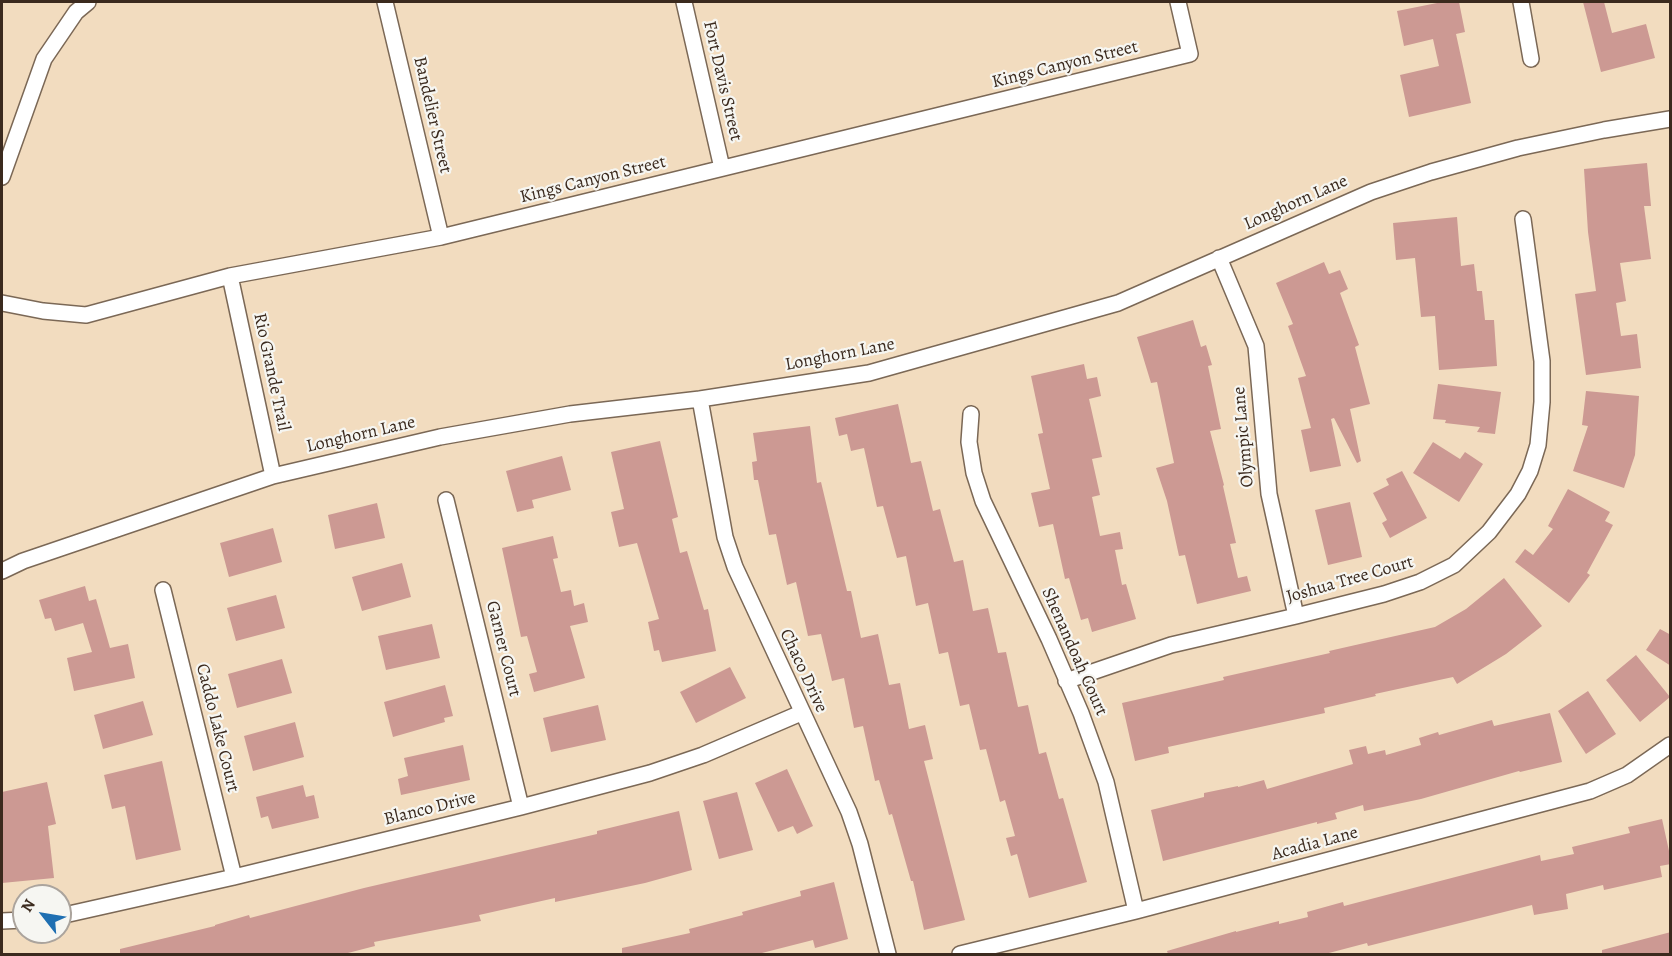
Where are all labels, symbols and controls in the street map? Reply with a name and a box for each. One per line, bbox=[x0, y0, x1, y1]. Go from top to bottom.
street label: Fort Davis Street bbox=[698, 19, 746, 143]
street label: Kings Canyon Street bbox=[990, 36, 1140, 94]
street label: Bandelier Street bbox=[408, 55, 456, 175]
street label: Kings Canyon Street bbox=[518, 151, 668, 209]
street label: Longhorn Lane bbox=[1241, 170, 1351, 236]
street label: Rio Grande Trail bbox=[248, 311, 294, 433]
street label: Longhorn Lane bbox=[783, 334, 897, 376]
street label: Olympic Lane bbox=[1229, 386, 1259, 488]
street label: Longhorn Lane bbox=[304, 412, 418, 458]
street label: Joshua Tree Court bbox=[1284, 552, 1416, 608]
street label: Shenandoah Court bbox=[1036, 585, 1112, 719]
street label: Garner Court bbox=[481, 599, 525, 699]
street label: Chaco Drive bbox=[774, 626, 832, 716]
street label: Caddo Lake Court bbox=[191, 661, 243, 795]
street label: Blanco Drive bbox=[382, 787, 478, 831]
street label: Acadia Lane bbox=[1270, 822, 1360, 866]
north arrow bbox=[12, 884, 72, 944]
text: N bbox=[16, 895, 41, 916]

